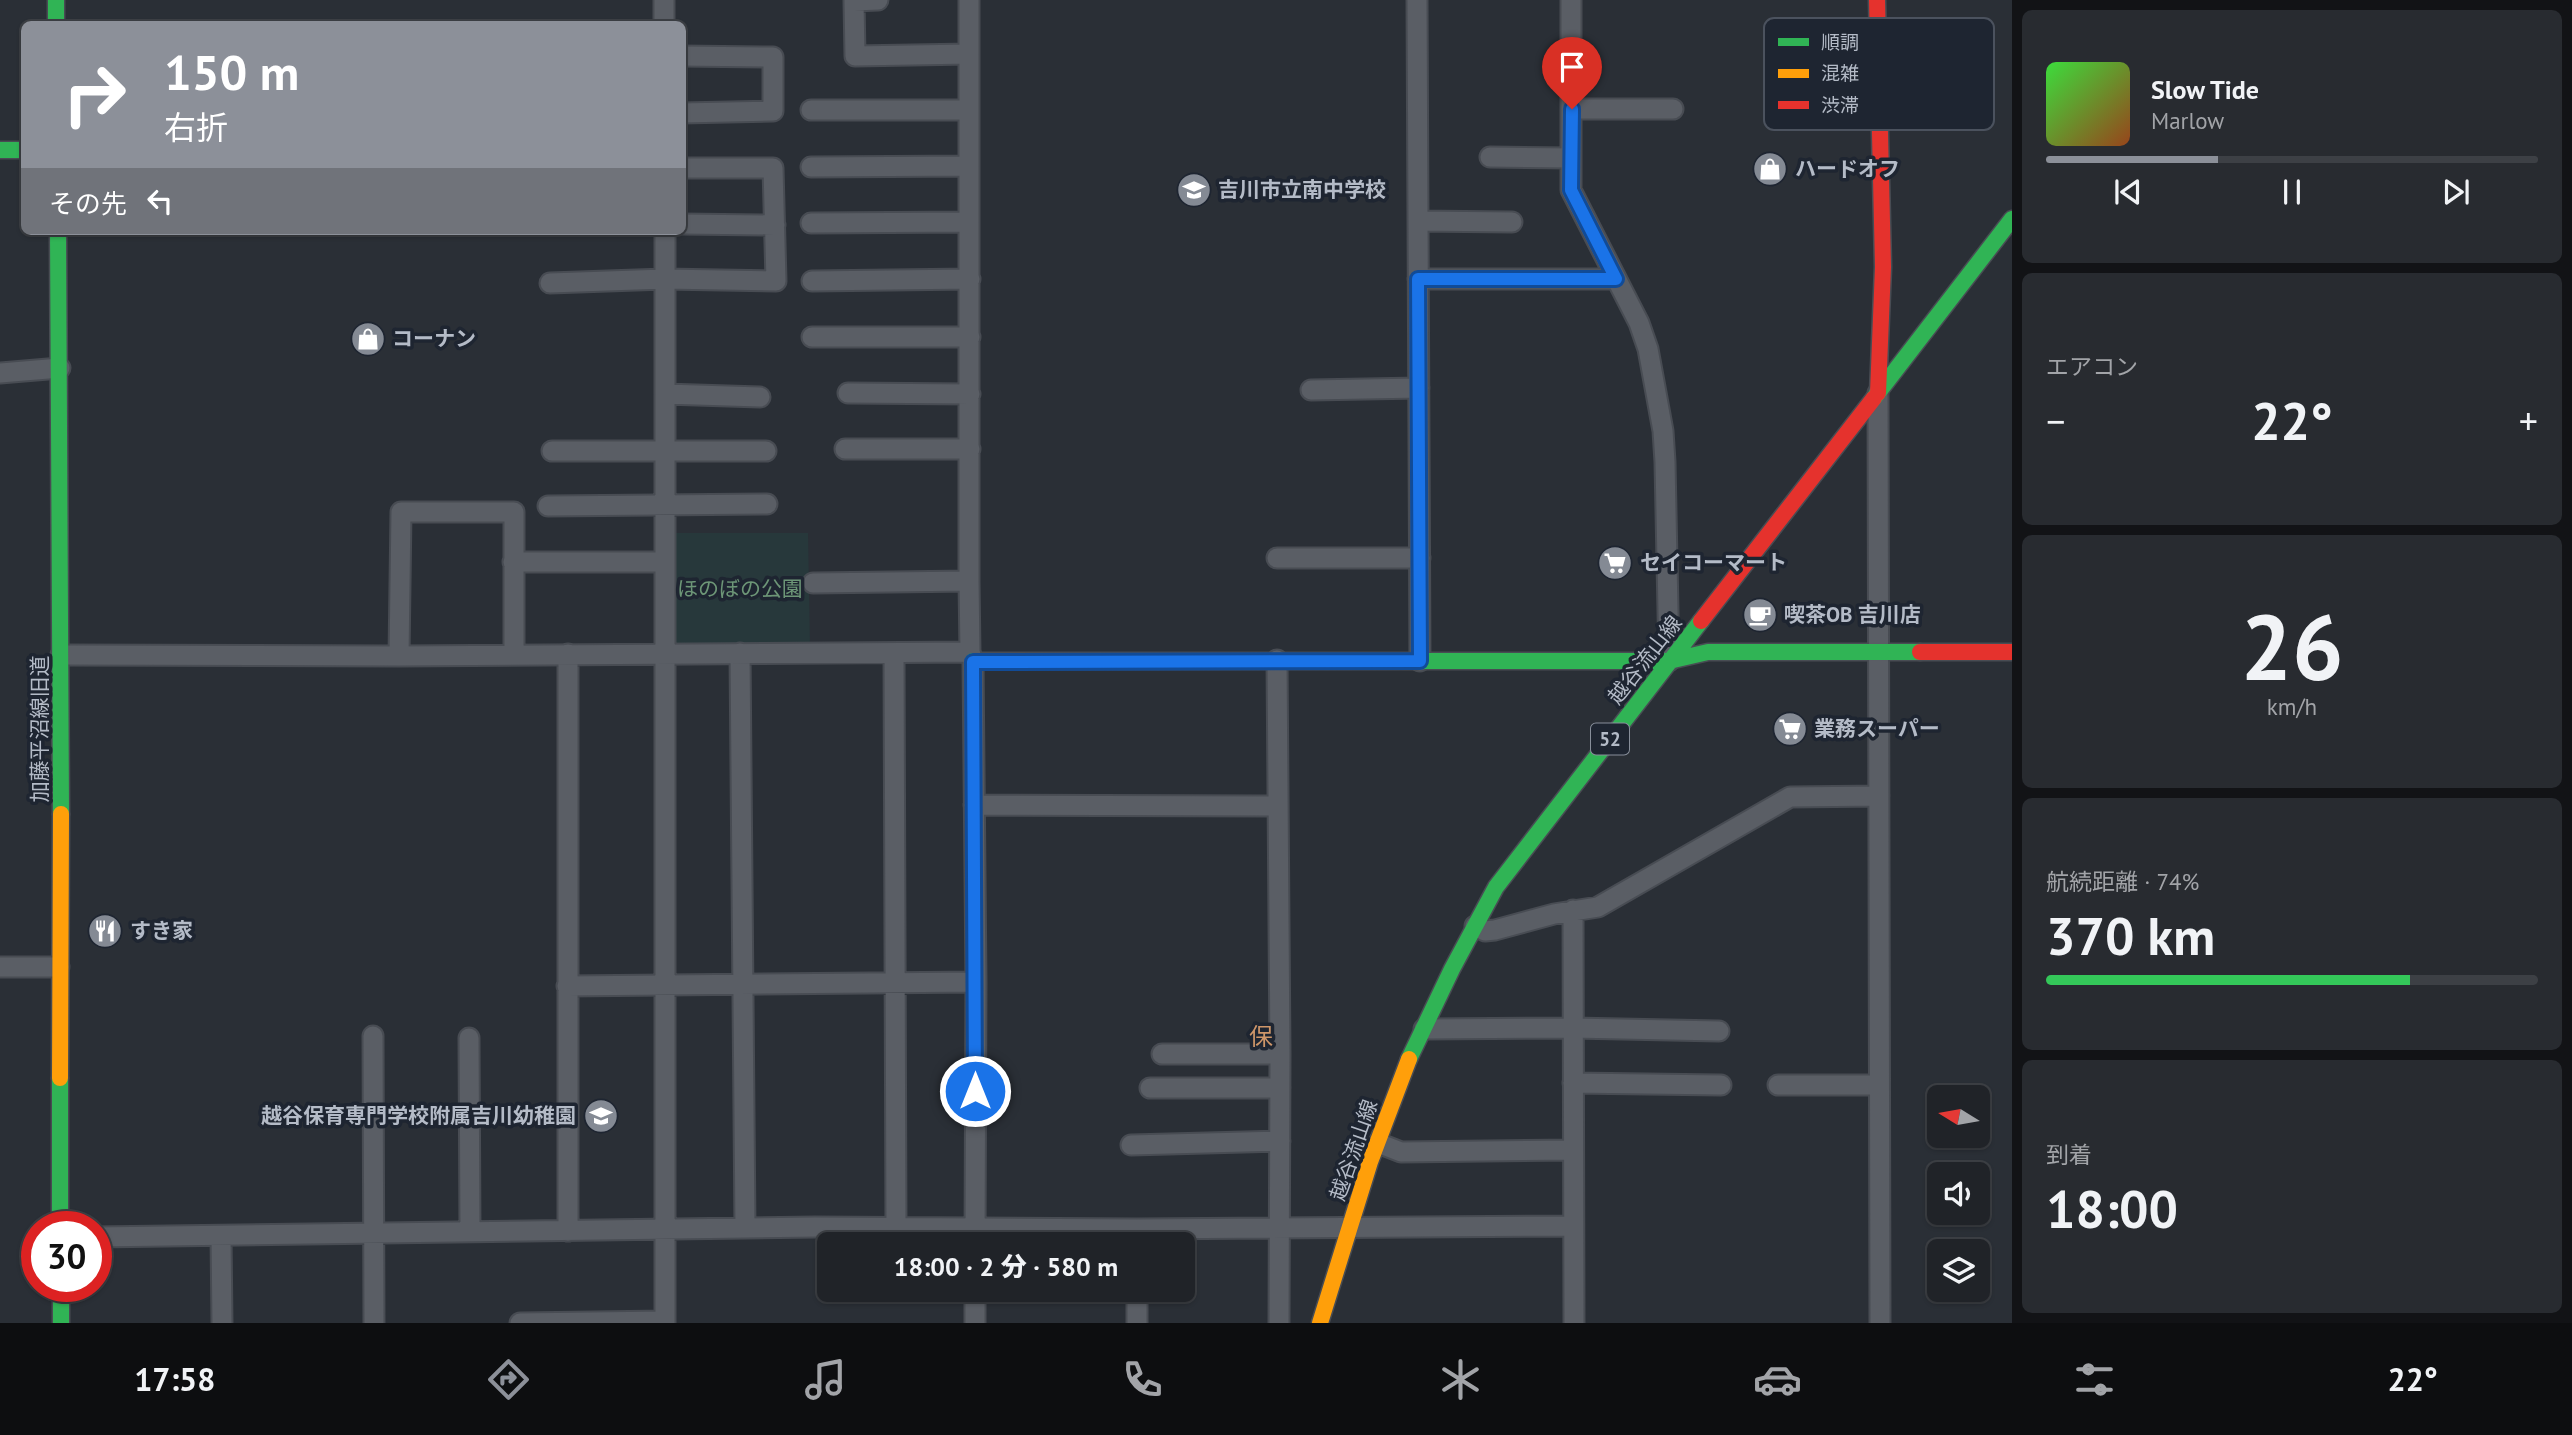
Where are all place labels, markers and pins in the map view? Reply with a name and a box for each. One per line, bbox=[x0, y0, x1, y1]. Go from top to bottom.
pin bbox=[1542, 37, 1602, 109]
shop icon: ハードオフ bbox=[1751, 150, 1789, 188]
place label: ハードオフ bbox=[1795, 155, 1900, 182]
school or university icon: 吉川市立南中学校 bbox=[1175, 171, 1213, 209]
place label: 吉川市立南中学校 bbox=[1218, 176, 1386, 203]
shop icon: コーナン bbox=[349, 320, 387, 358]
place label: コーナン bbox=[392, 325, 476, 352]
supermarket icon: セイコーマート bbox=[1596, 544, 1634, 582]
place label: セイコーマート bbox=[1640, 549, 1787, 576]
cafe icon: 喫茶OB 吉川店 bbox=[1741, 596, 1779, 634]
place label: 喫茶OB 吉川店 bbox=[1784, 601, 1921, 628]
supermarket icon: 業務スーパー bbox=[1771, 710, 1809, 748]
place label: 業務スーパー bbox=[1814, 715, 1940, 742]
restaurant icon: すき家 bbox=[86, 912, 124, 950]
place label: すき家 bbox=[130, 917, 193, 944]
school or university icon: 越谷保育専門学校附属吉川幼稚園 bbox=[582, 1097, 620, 1135]
place label: 越谷保育専門学校附属吉川幼稚園 bbox=[261, 1102, 576, 1129]

